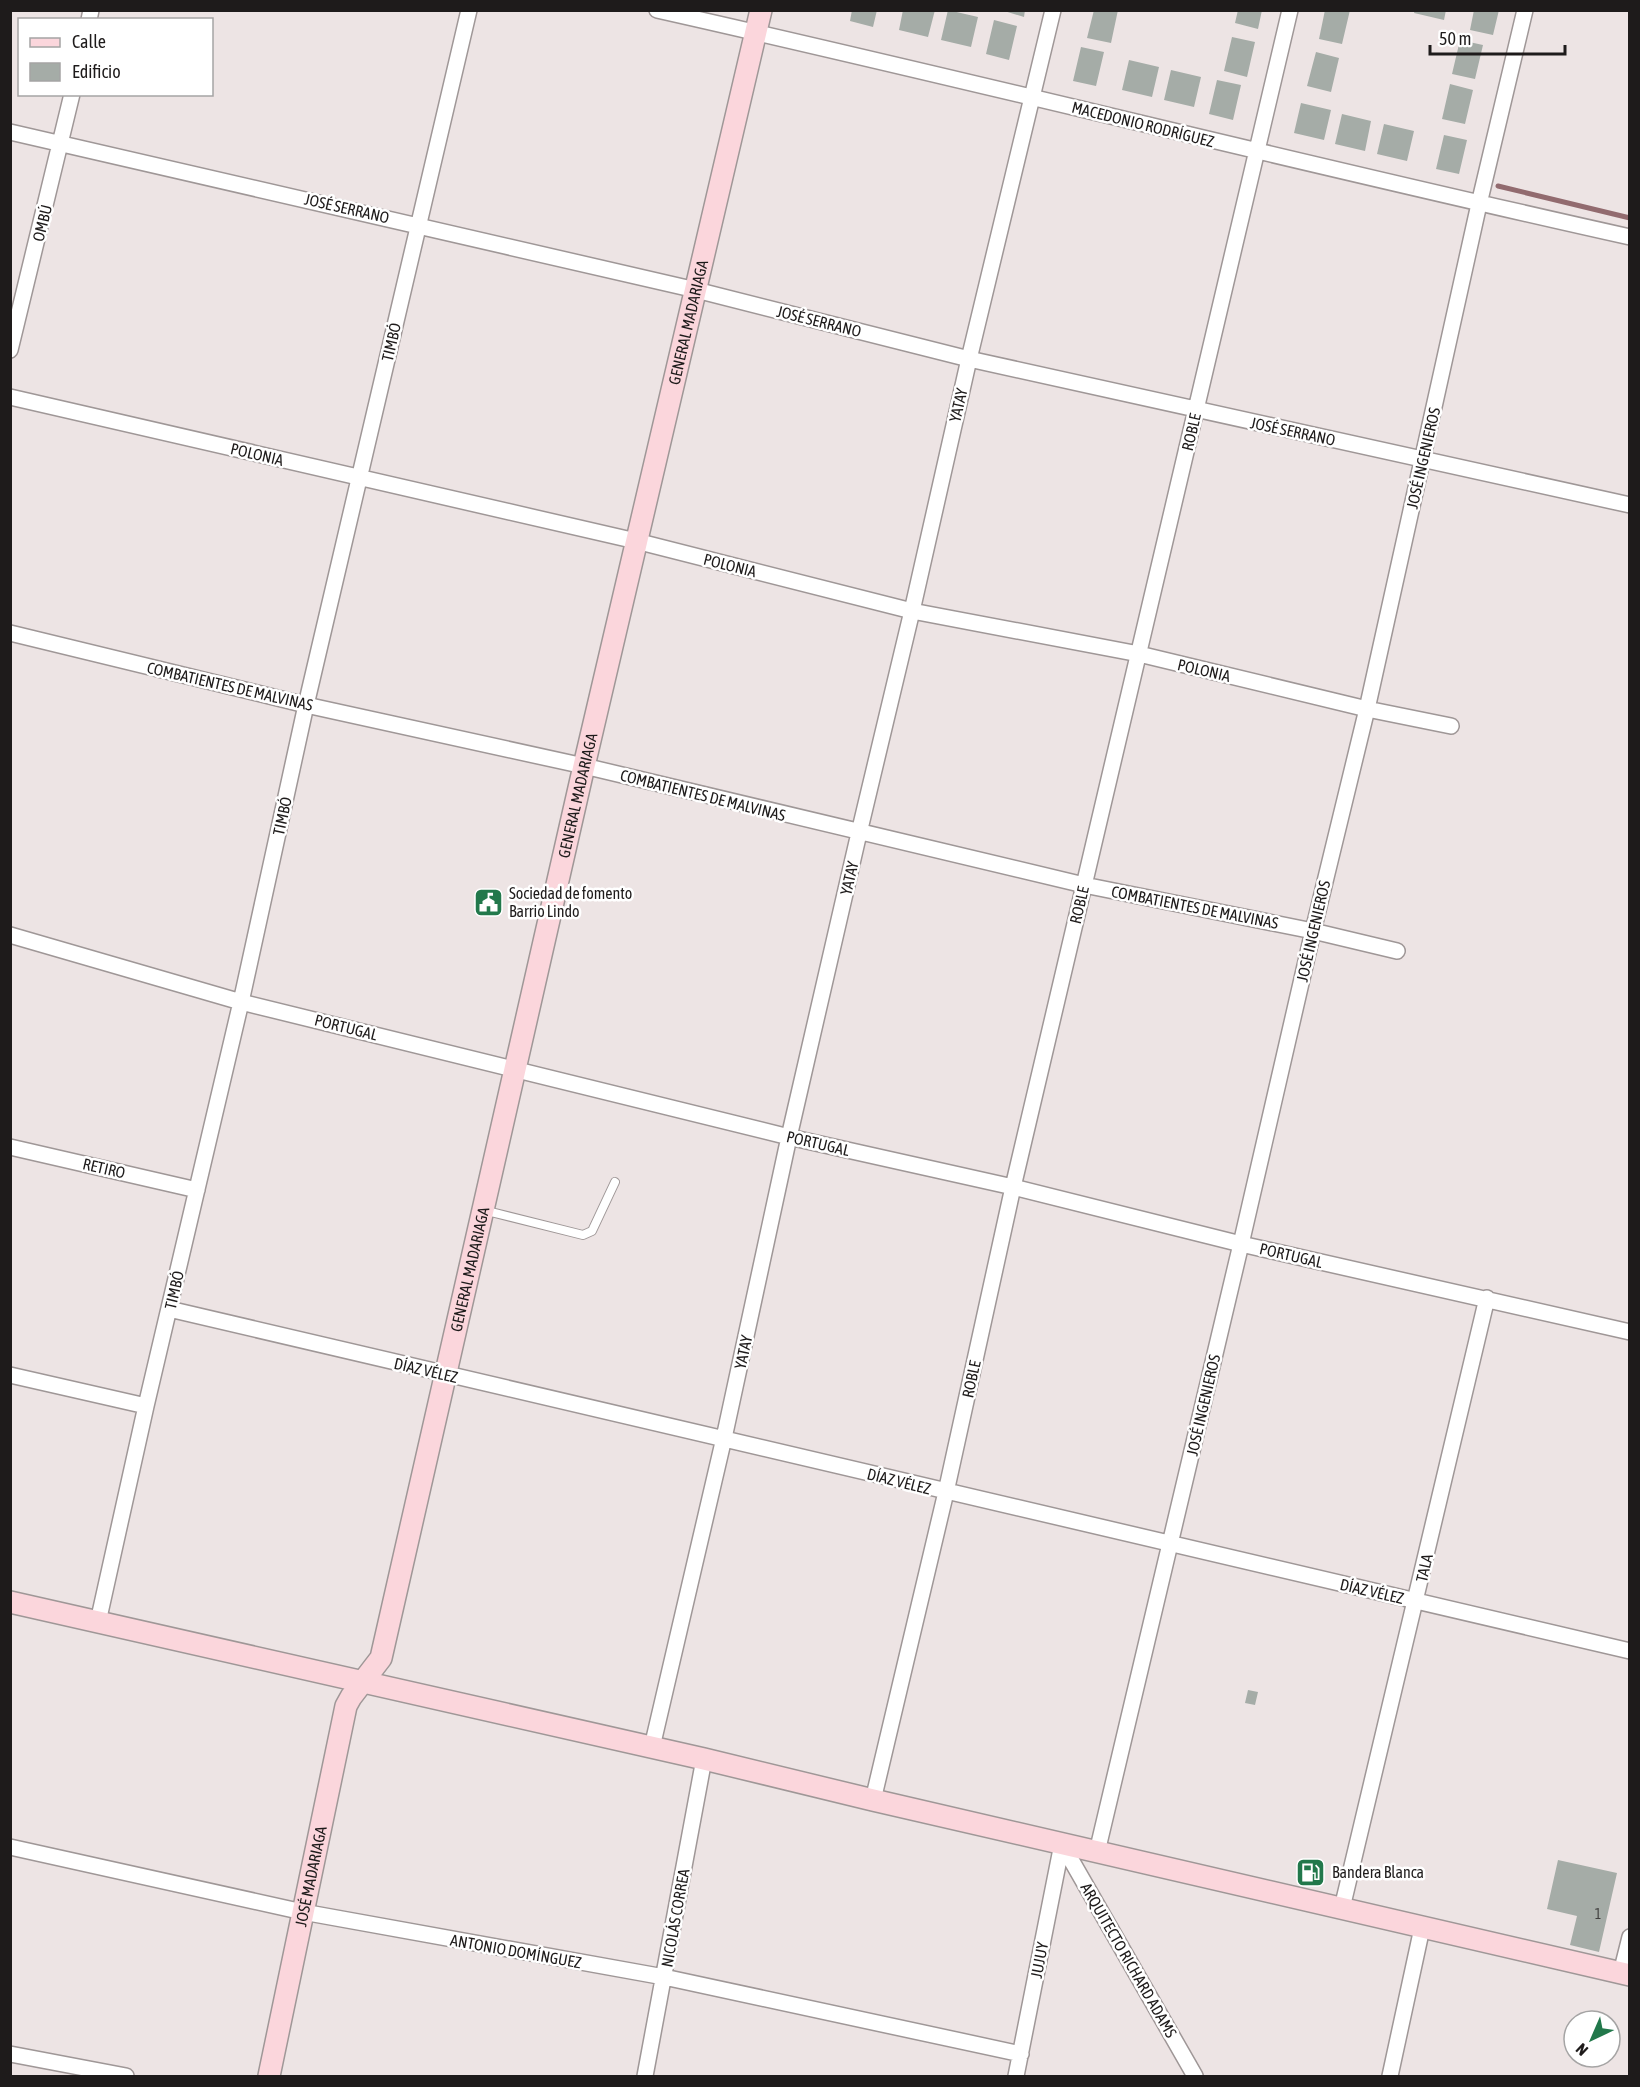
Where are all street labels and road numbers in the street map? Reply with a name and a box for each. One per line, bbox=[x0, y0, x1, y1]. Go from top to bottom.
street label: MACEDONIO RODRÍGUEZ bbox=[1070, 98, 1216, 150]
street label: JOSÉ SERRANO bbox=[303, 190, 391, 226]
street label: OMBÚ bbox=[29, 203, 55, 243]
street label: GENERAL MADARIAGA bbox=[665, 258, 711, 386]
street label: JOSÉ SERRANO bbox=[775, 302, 863, 340]
street label: TIMBÓ bbox=[378, 321, 404, 363]
street label: YATAY bbox=[945, 386, 971, 424]
street label: JOSÉ INGENIEROS bbox=[1403, 405, 1443, 510]
street label: ROBLE bbox=[1178, 411, 1204, 452]
street label: JOSÉ SERRANO bbox=[1249, 413, 1337, 449]
street label: POLONIA bbox=[229, 439, 285, 469]
street label: POLONIA bbox=[702, 550, 758, 580]
street label: POLONIA bbox=[1176, 655, 1232, 685]
street label: COMBATIENTES DE MALVINAS bbox=[145, 658, 315, 714]
street label: GENERAL MADARIAGA bbox=[554, 731, 600, 860]
street label: COMBATIENTES DE MALVINAS bbox=[619, 766, 788, 824]
street label: TIMBÓ bbox=[269, 795, 295, 837]
street label: YATAY bbox=[836, 859, 862, 897]
street label: JOSÉ INGENIEROS bbox=[1293, 878, 1333, 983]
street label: COMBATIENTES DE MALVINAS bbox=[1110, 882, 1280, 932]
street label: ROBLE bbox=[1066, 884, 1092, 925]
street label: PORTUGAL bbox=[313, 1011, 380, 1044]
street label: PORTUGAL bbox=[785, 1127, 852, 1159]
street label: RETIRO bbox=[81, 1154, 127, 1182]
street label: GENERAL MADARIAGA bbox=[447, 1205, 492, 1334]
street label: PORTUGAL bbox=[1258, 1239, 1325, 1271]
street label: TIMBÓ bbox=[161, 1269, 187, 1311]
street label: YATAY bbox=[731, 1333, 756, 1371]
street label: JOSÉ INGENIEROS bbox=[1183, 1352, 1223, 1457]
street label: DÍAZ VÉLEZ bbox=[392, 1354, 460, 1386]
street label: ROBLE bbox=[958, 1358, 984, 1399]
street label: DÍAZ VÉLEZ bbox=[865, 1464, 933, 1498]
street label: TALA bbox=[1412, 1552, 1436, 1584]
street label: DÍAZ VÉLEZ bbox=[1338, 1575, 1406, 1607]
street label: JOSÉ MADARIAGA bbox=[291, 1824, 330, 1928]
street label: NICOLÁS CORREA bbox=[657, 1867, 693, 1969]
street label: ARQUITECTO RICHARD ADAMS bbox=[1077, 1880, 1181, 2041]
street label: ANTONIO DOMÍNGUEZ bbox=[449, 1931, 583, 1971]
street label: JUJUY bbox=[1027, 1940, 1051, 1980]

